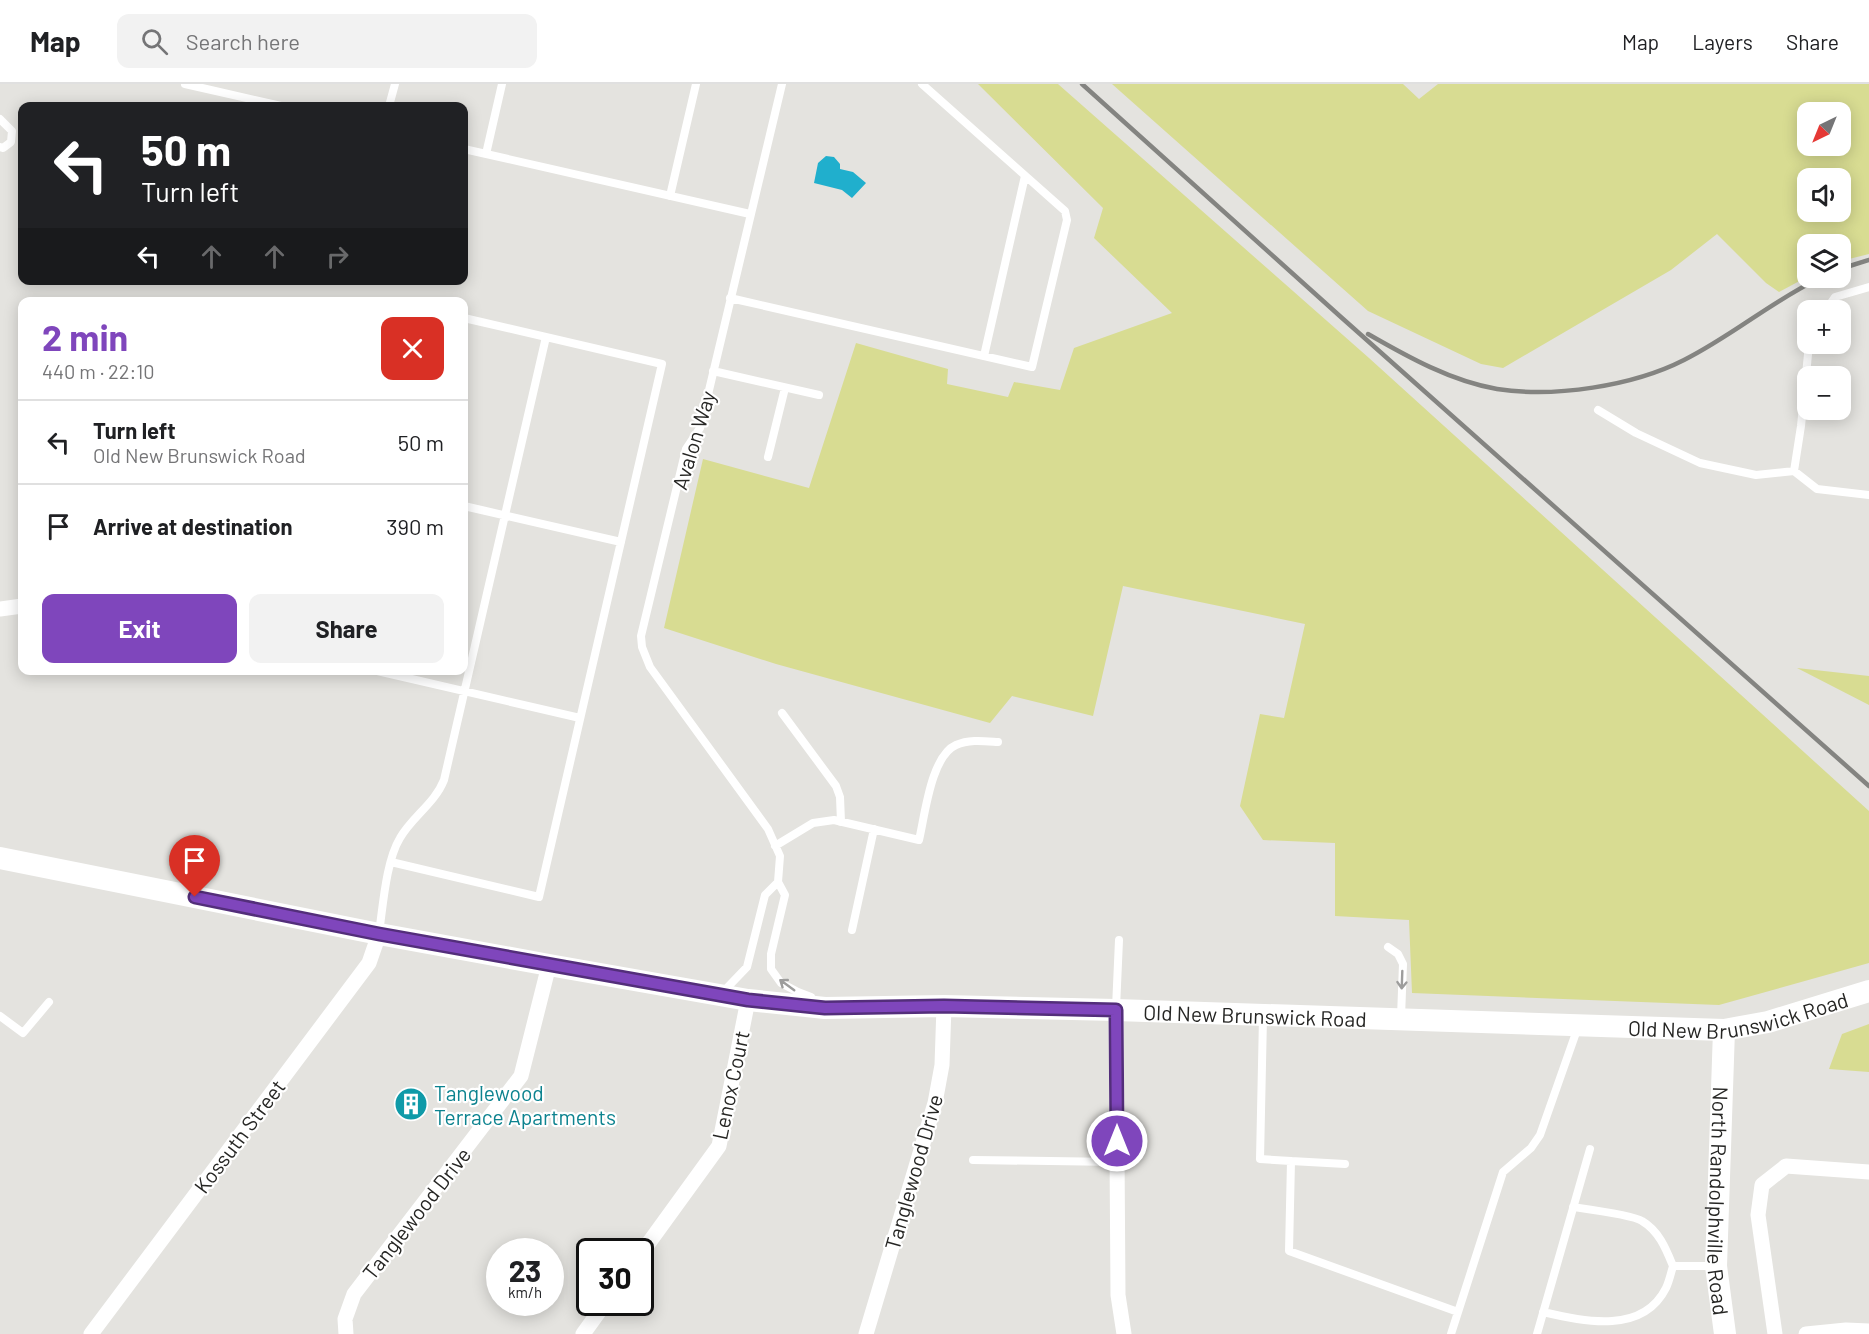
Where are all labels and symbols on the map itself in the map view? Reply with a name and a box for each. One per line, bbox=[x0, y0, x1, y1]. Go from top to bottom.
north arrow bbox=[1797, 102, 1851, 156]
street label: Avalon Way bbox=[666, 387, 720, 493]
pin bbox=[169, 835, 220, 897]
one-way arrow bbox=[1397, 970, 1408, 990]
one-way arrow bbox=[779, 979, 795, 991]
street label: Old New Brunswick Road bbox=[1628, 986, 1851, 1043]
street label: Old New Brunswick Road bbox=[1143, 998, 1367, 1031]
street label: Lenox Court bbox=[706, 1028, 754, 1142]
street label: Kossuth Street bbox=[188, 1074, 290, 1198]
place label: Tanglewood Terrace Apartments bbox=[434, 1080, 616, 1129]
building icon: Tanglewood Terrace Apartments bbox=[393, 1086, 429, 1122]
street label: North Randolphville Road bbox=[1703, 1086, 1735, 1317]
street label: Tanglewood Drive bbox=[879, 1091, 947, 1253]
position arrow bbox=[1085, 1109, 1149, 1173]
street label: Tanglewood Drive bbox=[357, 1142, 475, 1284]
speed limit sign: 30 bbox=[576, 1238, 654, 1316]

